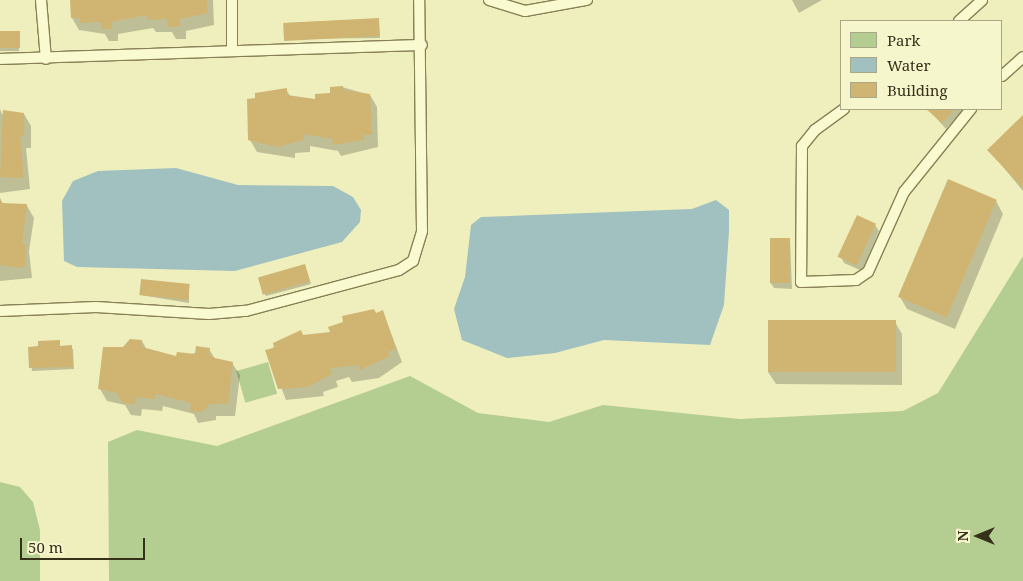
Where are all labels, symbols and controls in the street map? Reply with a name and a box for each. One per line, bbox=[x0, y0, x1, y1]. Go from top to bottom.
legend bbox=[840, 20, 1003, 110]
text: Park bbox=[887, 30, 920, 50]
text: Water bbox=[887, 55, 930, 75]
text: Building bbox=[887, 80, 948, 100]
north arrow bbox=[953, 511, 1003, 561]
scale bar bbox=[22, 528, 148, 560]
text: N bbox=[953, 530, 972, 542]
text: 50 m bbox=[28, 537, 63, 557]

